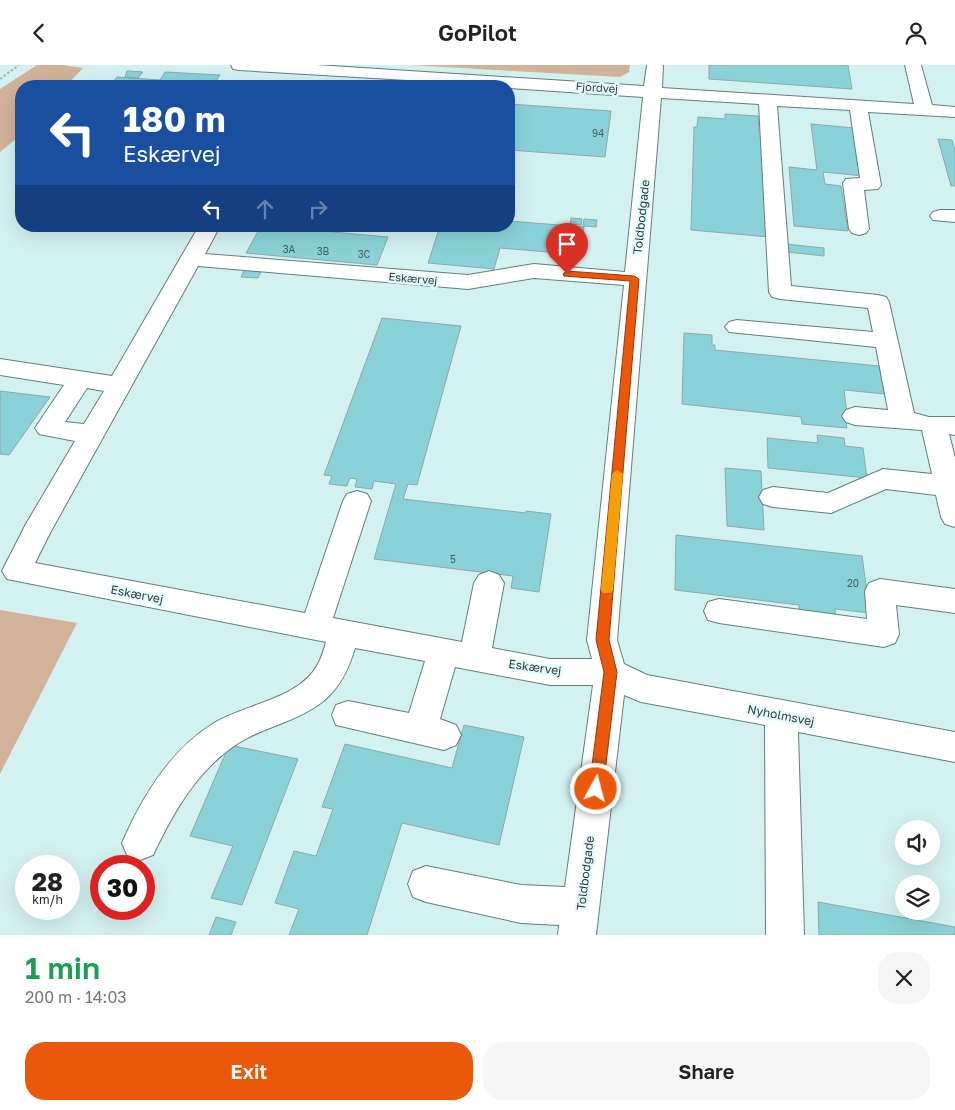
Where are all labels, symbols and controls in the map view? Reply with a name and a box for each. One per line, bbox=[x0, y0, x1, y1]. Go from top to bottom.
icon: back bbox=[25, 19, 53, 47]
text: GoPilot bbox=[438, 19, 517, 46]
icon: person bbox=[902, 19, 930, 47]
street label: Fjordvej bbox=[575, 79, 619, 95]
text: 180 m bbox=[123, 98, 226, 140]
icon: left bbox=[40, 100, 105, 165]
house number: 94 bbox=[592, 127, 604, 139]
text: Eskærvej bbox=[123, 140, 221, 167]
street label: Toldbodgade bbox=[630, 179, 652, 255]
icon: left bbox=[198, 195, 226, 223]
icon: ahead bbox=[251, 195, 279, 223]
icon: right bbox=[304, 195, 332, 223]
pin bbox=[546, 223, 588, 274]
icon: arrive bbox=[553, 230, 581, 258]
house number: 3A bbox=[283, 243, 296, 255]
house number: 3B bbox=[317, 245, 330, 257]
house number: 3C bbox=[358, 248, 371, 260]
street label: Eskærvej bbox=[388, 269, 438, 287]
house number: 5 bbox=[450, 553, 456, 565]
house number: 20 bbox=[847, 577, 859, 589]
street label: Eskærvej bbox=[109, 582, 165, 606]
street label: Eskærvej bbox=[508, 656, 562, 678]
street label: Nyholmsvej bbox=[746, 701, 816, 729]
position arrow bbox=[569, 762, 621, 814]
map controls bbox=[895, 820, 940, 920]
button: sound bbox=[895, 820, 940, 865]
street label: Toldbodgade bbox=[573, 835, 597, 911]
speed limit sign: 30 bbox=[90, 855, 155, 920]
text: 28 bbox=[32, 866, 63, 897]
button: layers bbox=[895, 875, 940, 920]
text: km/h bbox=[32, 892, 63, 907]
text: 1 min bbox=[25, 950, 100, 986]
button: close bbox=[878, 952, 930, 1004]
text: 200 m · 14:03 bbox=[25, 987, 127, 1007]
button: Exit bbox=[25, 1042, 473, 1100]
button: Share bbox=[483, 1042, 930, 1100]

